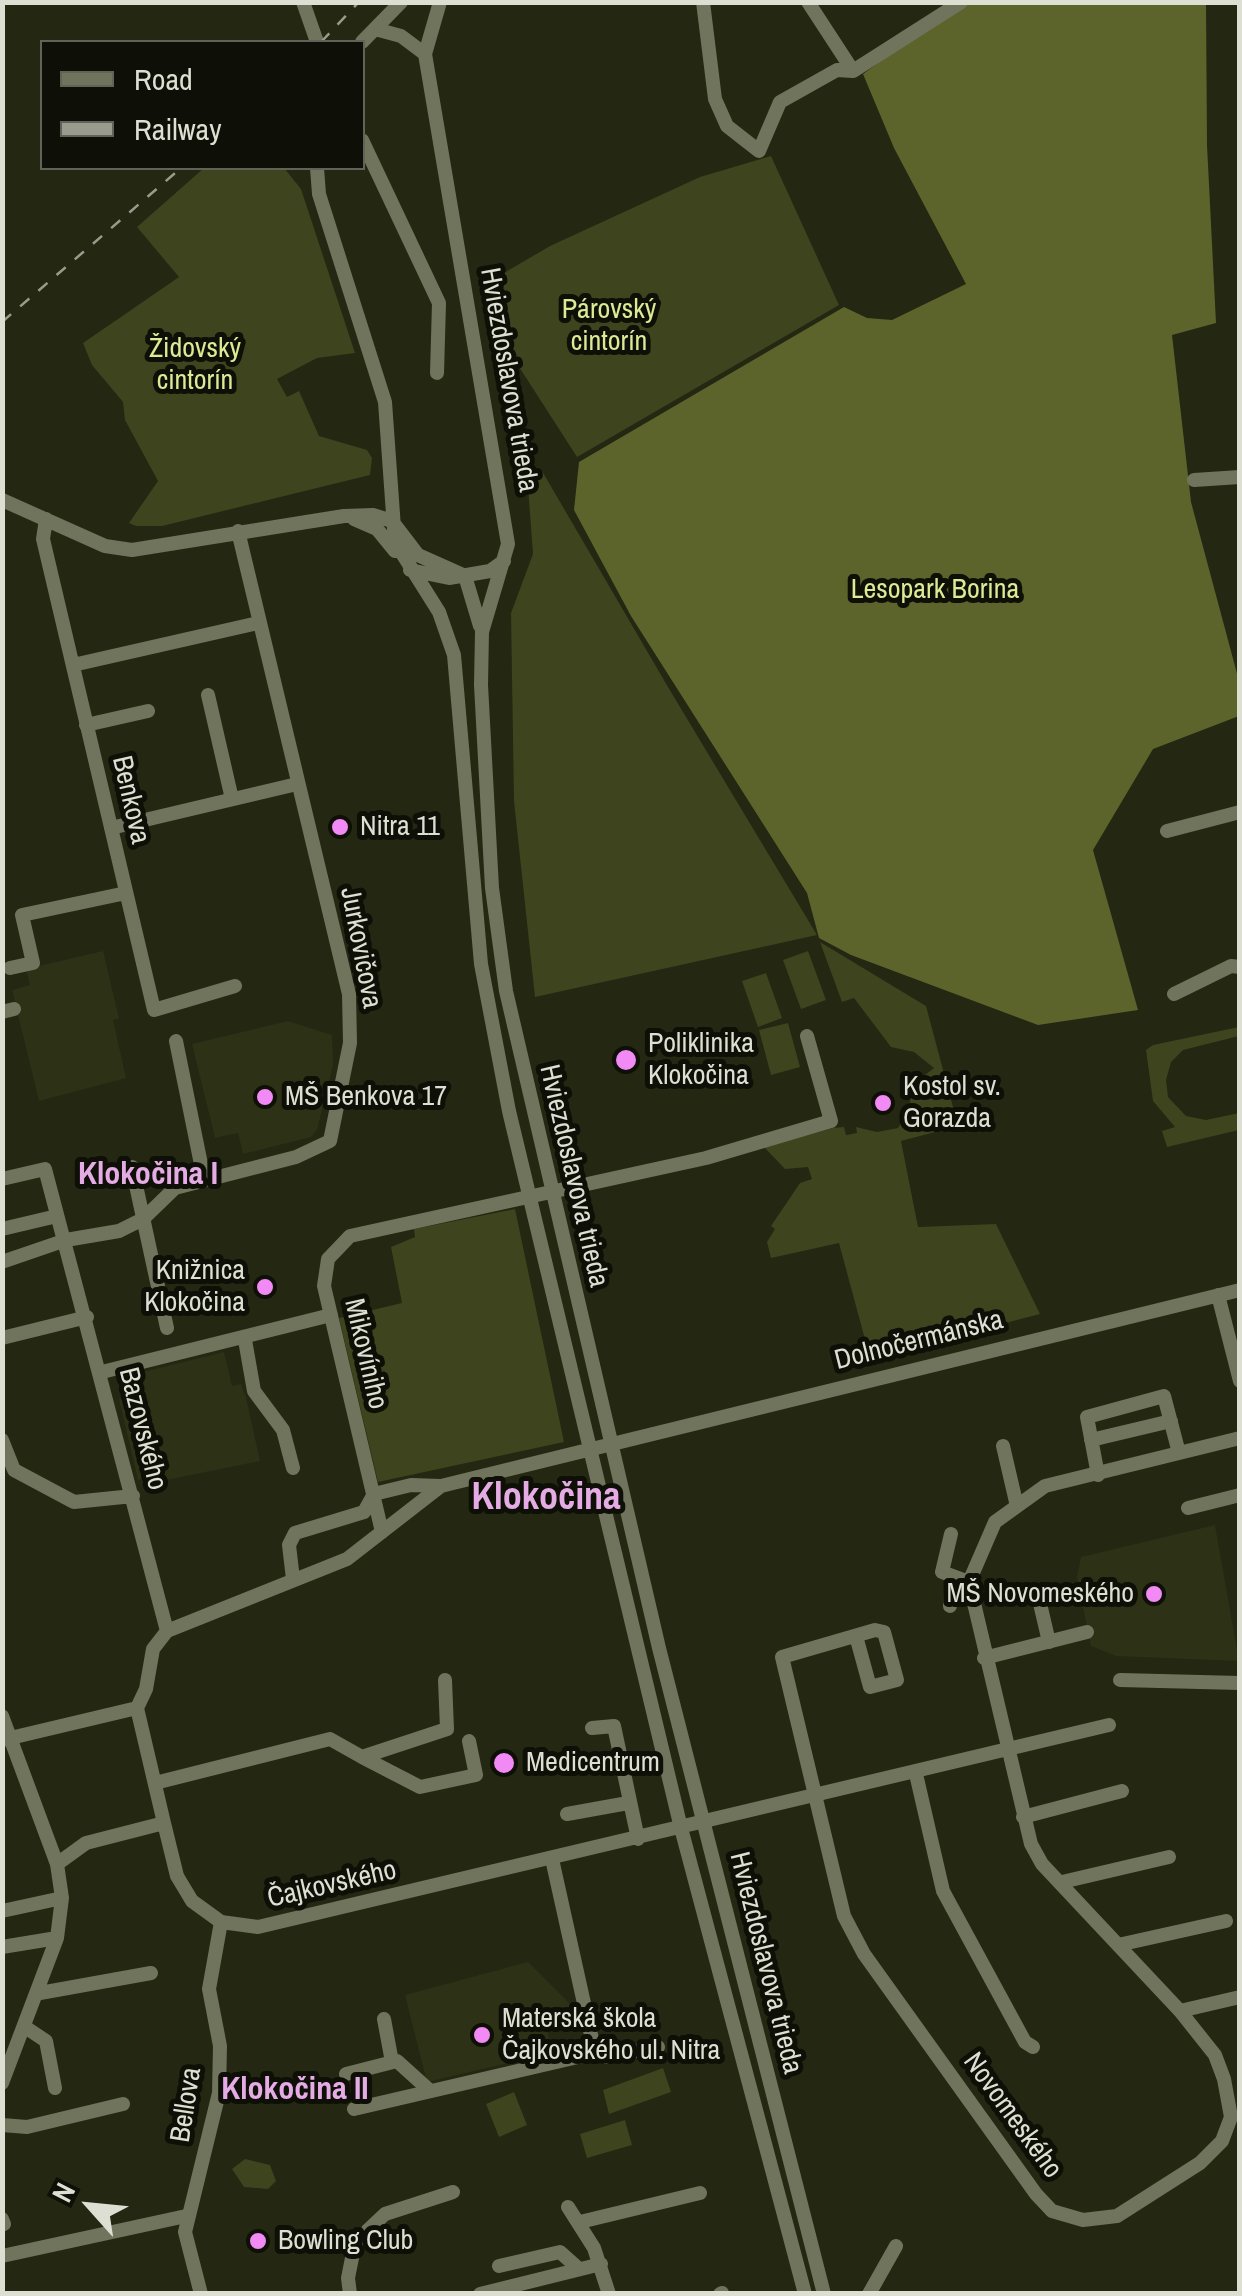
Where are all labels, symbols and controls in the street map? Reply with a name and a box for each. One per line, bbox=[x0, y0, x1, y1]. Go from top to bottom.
legend bbox=[40, 40, 365, 170]
text: Road bbox=[134, 59, 193, 99]
text: Railway bbox=[134, 109, 221, 149]
street label: Hviezdoslavova trieda bbox=[472, 265, 544, 495]
park label: Párovský cintorín bbox=[562, 293, 656, 359]
park label: Židovský cintorín bbox=[149, 332, 241, 398]
park label: Lesopark Borina bbox=[851, 573, 1019, 607]
street label: Benkova bbox=[104, 753, 156, 847]
place label: Nitra 11 bbox=[360, 810, 440, 844]
marker: Nitra 11 bbox=[329, 816, 351, 838]
street label: Jurkovičova bbox=[332, 885, 388, 1011]
place label: Poliklinika Klokočina bbox=[648, 1027, 754, 1093]
marker: Poliklinika Klokočina bbox=[613, 1047, 639, 1073]
street label: Hviezdoslavova trieda bbox=[531, 1062, 615, 1290]
place label: Kostol sv. Gorazda bbox=[903, 1070, 1001, 1136]
place label: MŠ Benkova 17 bbox=[285, 1080, 447, 1114]
marker: MŠ Benkova 17 bbox=[254, 1086, 276, 1108]
marker: Kostol sv. Gorazda bbox=[872, 1092, 894, 1114]
district label: Klokočina I bbox=[78, 1156, 218, 1194]
place label: Knižnica Klokočina bbox=[144, 1254, 245, 1320]
marker: Knižnica Klokočina bbox=[254, 1276, 276, 1298]
street label: Mikovíniho bbox=[336, 1296, 394, 1412]
street label: Dolnočermánska bbox=[831, 1304, 1007, 1378]
street label: Bazovského bbox=[111, 1364, 173, 1494]
district label: Klokočina bbox=[472, 1476, 620, 1522]
place label: MŠ Novomeského bbox=[946, 1577, 1134, 1611]
marker: MŠ Novomeského bbox=[1143, 1583, 1165, 1605]
place label: Medicentrum bbox=[526, 1746, 660, 1780]
marker: Medicentrum bbox=[491, 1750, 517, 1776]
street label: Hviezdoslavova trieda bbox=[721, 1849, 809, 2077]
street label: Čajkovského bbox=[264, 1854, 400, 1916]
place label: Materská škola Čajkovského ul. Nitra bbox=[502, 2002, 720, 2068]
marker: Materská škola Čajkovského ul. Nitra bbox=[471, 2024, 493, 2046]
street label: Novomeského bbox=[955, 2047, 1069, 2185]
street label: Bellova bbox=[165, 2065, 209, 2145]
district label: Klokočina II bbox=[221, 2071, 369, 2109]
north arrow bbox=[40, 2156, 140, 2256]
text: N bbox=[43, 2176, 84, 2208]
place label: Bowling Club bbox=[278, 2224, 413, 2258]
marker: Bowling Club bbox=[247, 2230, 269, 2252]

